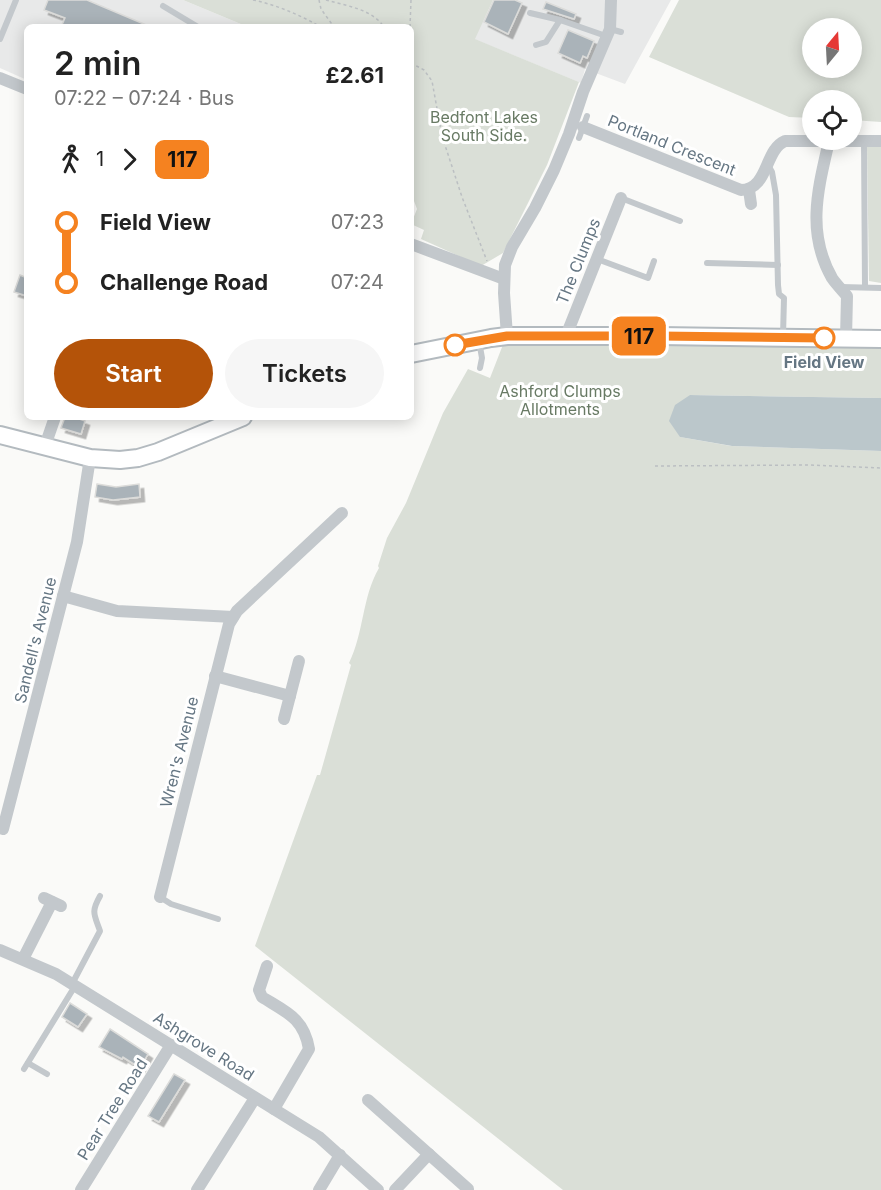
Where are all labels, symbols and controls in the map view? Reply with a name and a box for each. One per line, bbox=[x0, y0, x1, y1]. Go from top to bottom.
north arrow bbox=[802, 18, 862, 78]
map controls bbox=[802, 18, 862, 150]
text: 2 min bbox=[54, 43, 141, 83]
text: £2.61 bbox=[326, 62, 384, 88]
text: 07:22 – 07:24 · Bus bbox=[54, 86, 234, 110]
button: locate bbox=[802, 90, 862, 150]
park label: Bedfont Lakes South Side. bbox=[430, 107, 538, 145]
street label: Portland Crescent bbox=[605, 110, 739, 180]
icon: walk bbox=[54, 143, 87, 176]
icon: forward bbox=[113, 143, 146, 176]
text: 1 bbox=[96, 147, 104, 171]
text: 117 bbox=[167, 147, 197, 172]
text: Field View bbox=[100, 209, 211, 235]
text: 07:23 bbox=[331, 210, 384, 234]
street label: The Clumps bbox=[552, 215, 604, 307]
text: Challenge Road bbox=[100, 269, 268, 295]
text: 07:24 bbox=[331, 270, 384, 294]
line badge: 117 bbox=[604, 316, 674, 356]
text: 117 bbox=[624, 324, 654, 349]
marker: Field View bbox=[813, 327, 835, 349]
unlabelled marker bbox=[444, 334, 466, 356]
button: Start bbox=[54, 339, 213, 408]
button: Tickets bbox=[225, 339, 384, 408]
place label: Field View bbox=[784, 352, 865, 372]
park label: Ashford Clumps Allotments bbox=[499, 381, 621, 419]
street label: Sandell's Avenue bbox=[10, 575, 60, 705]
street label: Wren's Avenue bbox=[156, 694, 202, 810]
street label: Ashgrove Road bbox=[150, 1007, 258, 1085]
street label: Pear Tree Road bbox=[73, 1054, 151, 1164]

